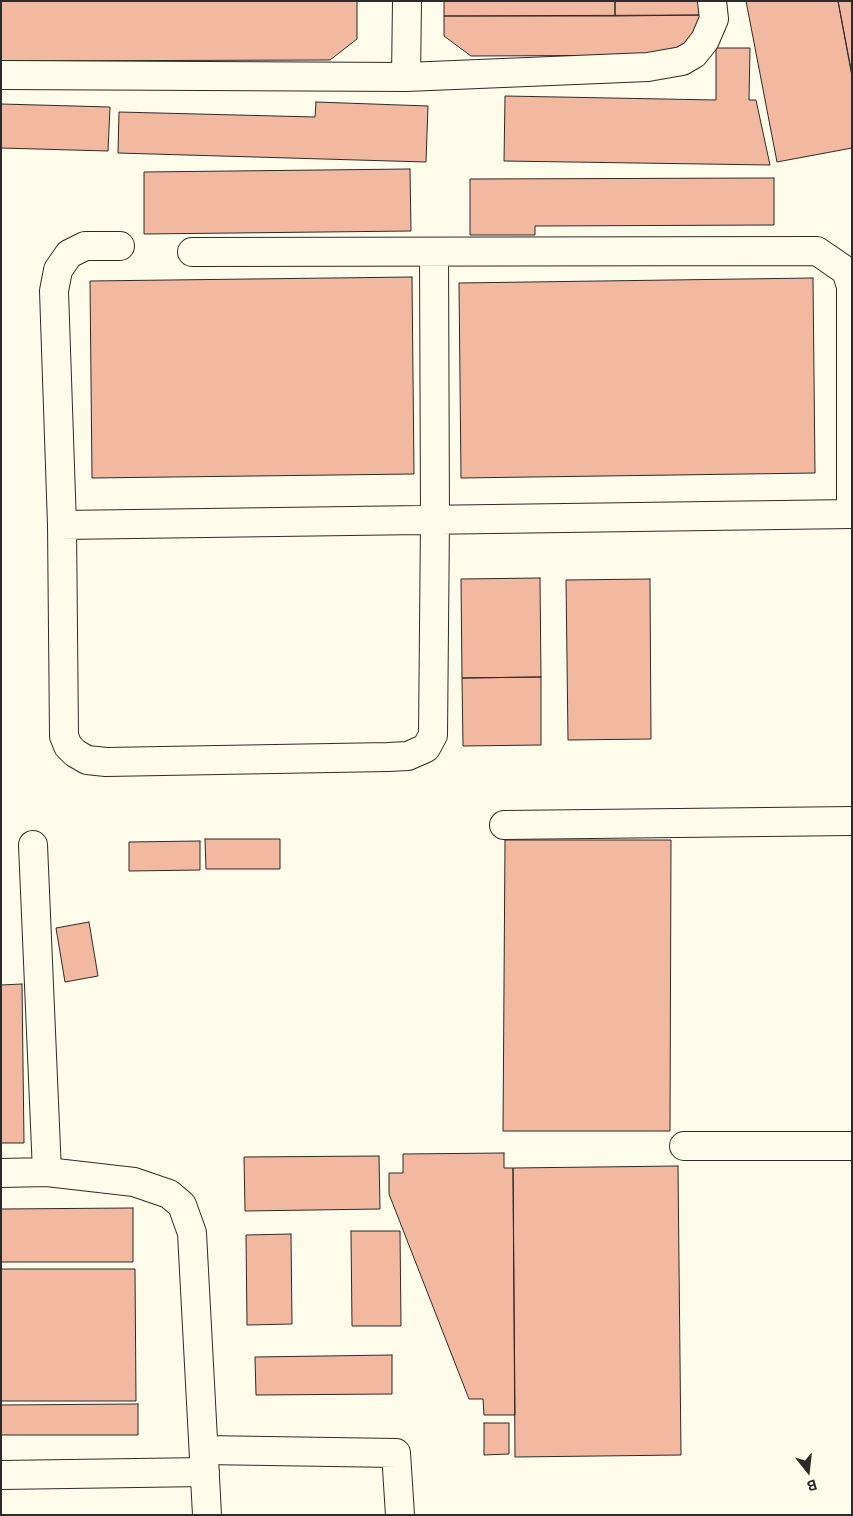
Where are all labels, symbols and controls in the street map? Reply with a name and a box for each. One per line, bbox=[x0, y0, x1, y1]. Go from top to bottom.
north arrow bbox=[783, 1446, 833, 1496]
text: B bbox=[805, 1476, 819, 1494]

